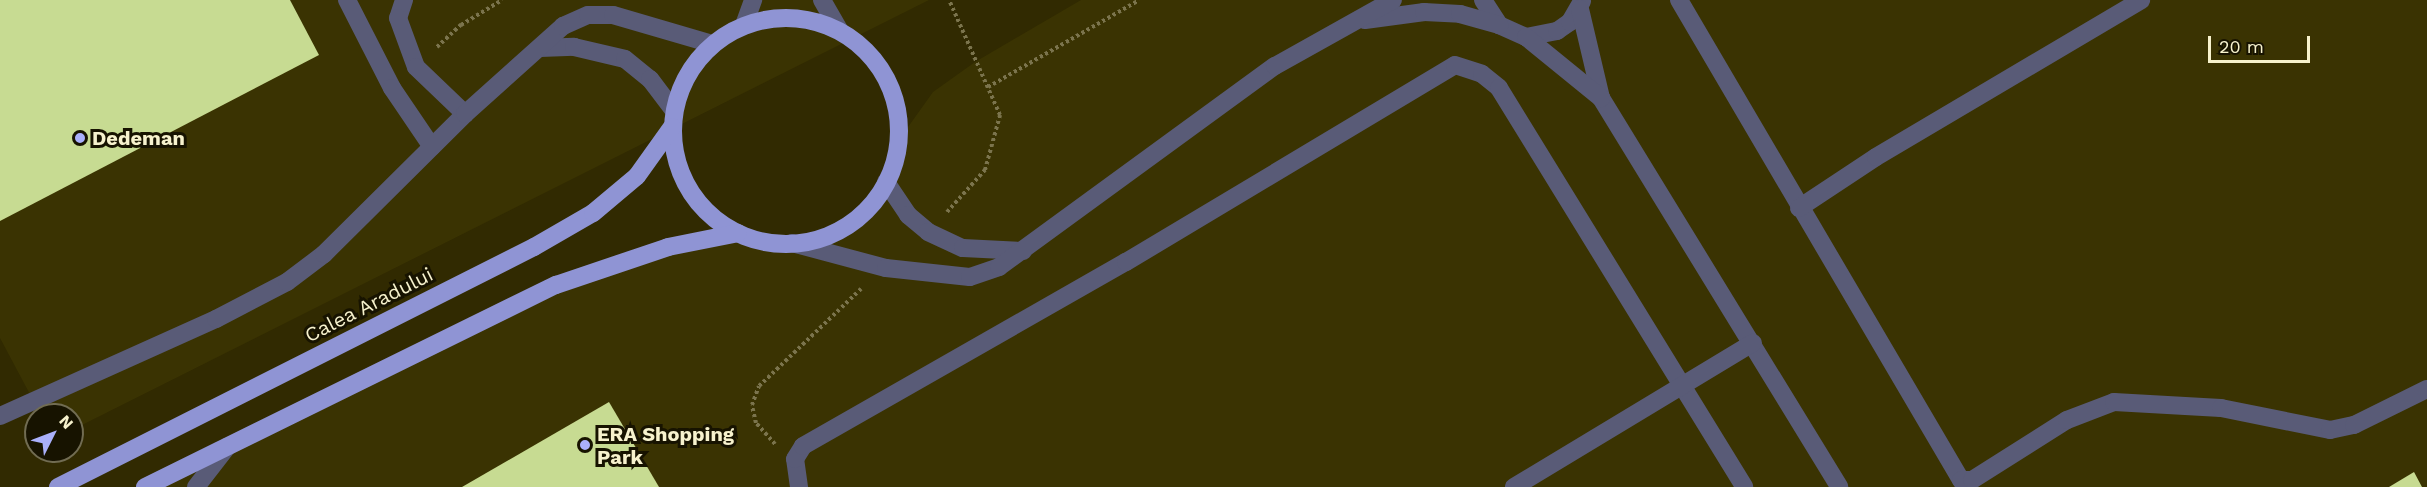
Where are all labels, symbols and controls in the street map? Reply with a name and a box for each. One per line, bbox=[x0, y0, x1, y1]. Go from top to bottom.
scale bar bbox=[2211, 24, 2313, 62]
text: 20 m bbox=[2219, 36, 2264, 57]
place label: Dedeman bbox=[92, 126, 185, 150]
marker: Dedeman bbox=[73, 131, 87, 145]
street label: Calea Aradului bbox=[300, 262, 438, 348]
north arrow bbox=[24, 403, 84, 463]
text: N bbox=[55, 411, 77, 433]
place label: ERA Shopping Park bbox=[597, 422, 734, 469]
marker: ERA Shopping Park bbox=[578, 438, 592, 452]

